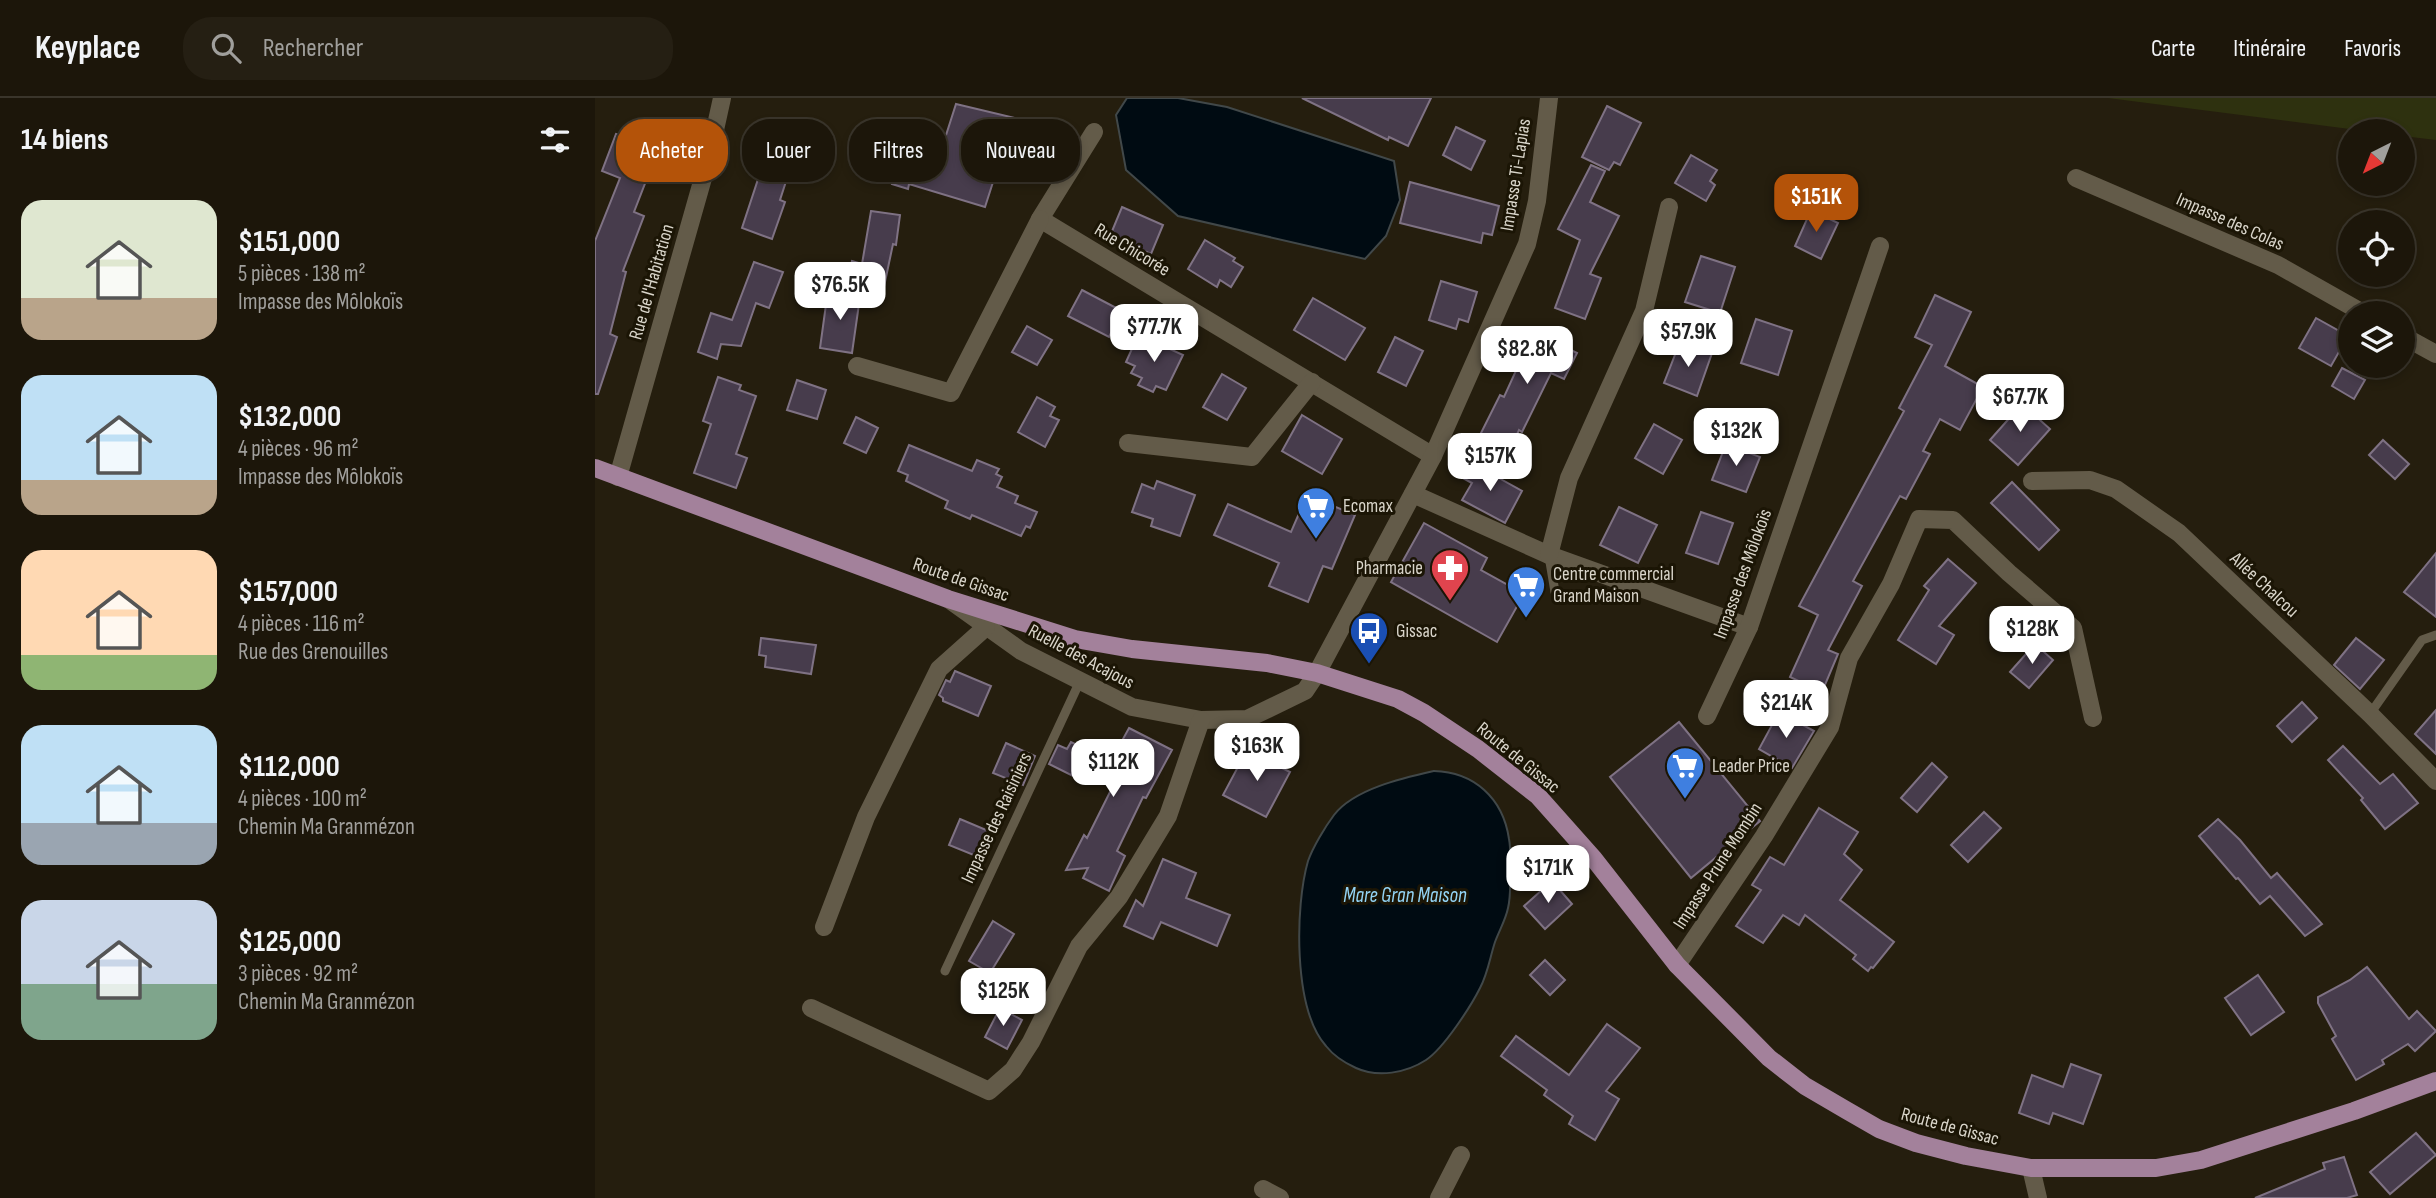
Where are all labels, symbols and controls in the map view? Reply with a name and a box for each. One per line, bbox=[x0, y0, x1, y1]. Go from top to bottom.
search box bbox=[183, 17, 673, 80]
text: Keyplace bbox=[35, 28, 141, 68]
icon: search bbox=[207, 29, 245, 67]
text: Rechercher bbox=[263, 33, 363, 64]
text: Carte bbox=[2151, 34, 2195, 63]
text: Itinéraire bbox=[2233, 34, 2306, 63]
text: Favoris bbox=[2344, 34, 2401, 63]
street label: Impasse Ti-Lapias bbox=[1496, 117, 1536, 233]
chip: Acheter bbox=[616, 119, 728, 182]
chip: Louer bbox=[742, 119, 835, 182]
chip: Filtres bbox=[849, 119, 947, 182]
chip: Nouveau bbox=[961, 119, 1080, 182]
north arrow bbox=[2338, 119, 2415, 196]
map controls bbox=[2338, 119, 2415, 378]
icon: filters bbox=[536, 121, 574, 159]
text: 14 biens bbox=[21, 122, 108, 158]
pin: $151K bbox=[1767, 174, 1865, 234]
text: $151K bbox=[1790, 183, 1842, 211]
street label: Impasse des Colas bbox=[2173, 188, 2288, 256]
button: locate bbox=[2338, 210, 2415, 287]
street label: Rue Chicorée bbox=[1090, 218, 1174, 282]
street label: Rue de l'Habitation bbox=[625, 222, 679, 342]
text: $151,000 bbox=[238, 224, 340, 260]
icon: home bbox=[77, 228, 161, 312]
text: 5 pièces · 138 m² bbox=[238, 260, 366, 288]
pin: $76.5K bbox=[783, 262, 897, 322]
text: $76.5K bbox=[811, 271, 869, 299]
text: Impasse des Môlokoïs bbox=[238, 288, 403, 316]
button: layers bbox=[2338, 301, 2415, 378]
pin: $77.7K bbox=[1097, 304, 1211, 364]
pin: $57.9K bbox=[1631, 310, 1745, 369]
text: $77.7K bbox=[1126, 313, 1182, 341]
text: $57.9K bbox=[1660, 318, 1716, 346]
pin: $82.8K bbox=[1470, 327, 1584, 386]
text: $82.8K bbox=[1497, 335, 1557, 363]
pin: $67.7K bbox=[1963, 374, 2077, 434]
text: $67.7K bbox=[1992, 383, 2048, 411]
text: $132,000 bbox=[238, 399, 341, 435]
icon: home bbox=[77, 403, 161, 487]
pin: $132K bbox=[1687, 408, 1785, 468]
text: $132K bbox=[1710, 417, 1762, 445]
pin: $157K bbox=[1441, 434, 1539, 493]
text: 4 pièces · 96 m² bbox=[238, 435, 359, 463]
text: $157K bbox=[1464, 442, 1516, 470]
text: Impasse des Môlokoïs bbox=[238, 463, 403, 491]
supermarket icon: Ecomax bbox=[1295, 485, 1337, 540]
place label: Ecomax bbox=[1343, 495, 1393, 518]
street label: Impasse des Môlokoïs bbox=[1709, 506, 1777, 642]
pharmacy icon: Pharmacie bbox=[1429, 547, 1471, 602]
street label: Allée Chalcou bbox=[2224, 547, 2303, 622]
street label: Route de Gissac bbox=[910, 553, 1012, 607]
place label: Pharmacie bbox=[1356, 557, 1423, 580]
place label: Centre commercial Grand Maison bbox=[1553, 563, 1674, 608]
supermarket icon: Centre commercial Grand Maison bbox=[1505, 564, 1547, 619]
text: $157,000 bbox=[238, 574, 338, 610]
icon: home bbox=[77, 578, 161, 662]
pin: $128K bbox=[1983, 606, 2081, 666]
text: 4 pièces · 116 m² bbox=[238, 610, 365, 638]
bus stop icon: Gissac bbox=[1348, 610, 1390, 665]
text: $128K bbox=[2005, 615, 2059, 643]
street label: Ruelle des Acajous bbox=[1024, 619, 1138, 695]
place label: Gissac bbox=[1396, 620, 1437, 643]
text: Rue des Grenouilles bbox=[238, 638, 388, 666]
pin: $214K bbox=[1737, 680, 1835, 740]
text: $214K bbox=[1759, 689, 1813, 717]
street label: Route de Gissac bbox=[1472, 717, 1564, 799]
pin: $163K bbox=[1208, 724, 1306, 783]
text: $163K bbox=[1230, 732, 1284, 760]
pin: $112K bbox=[1064, 740, 1162, 799]
supermarket icon: Leader Price bbox=[1664, 745, 1706, 800]
text: $112K bbox=[1087, 748, 1139, 776]
text: $112,000 bbox=[238, 749, 340, 785]
street label: Impasse des Raisiniers bbox=[957, 749, 1037, 887]
icon: home bbox=[77, 753, 161, 837]
place label: Leader Price bbox=[1712, 755, 1790, 778]
text: 4 pièces · 100 m² bbox=[238, 785, 367, 813]
street label: Impasse Prune Mombin bbox=[1668, 798, 1768, 934]
text: Chemin Ma Granmézon bbox=[238, 813, 415, 841]
pin: $171K bbox=[1499, 846, 1597, 905]
text: $171K bbox=[1522, 854, 1574, 882]
water label: Mare Gran Maison bbox=[1343, 883, 1467, 908]
text: $125,000 bbox=[238, 924, 341, 960]
icon: home bbox=[77, 928, 161, 1012]
text: 3 pièces · 92 m² bbox=[238, 960, 358, 988]
pin: $125K bbox=[954, 968, 1052, 1028]
text: $125K bbox=[977, 977, 1029, 1005]
text: Chemin Ma Granmézon bbox=[238, 988, 415, 1016]
street label: Route de Gissac bbox=[1898, 1103, 2002, 1151]

